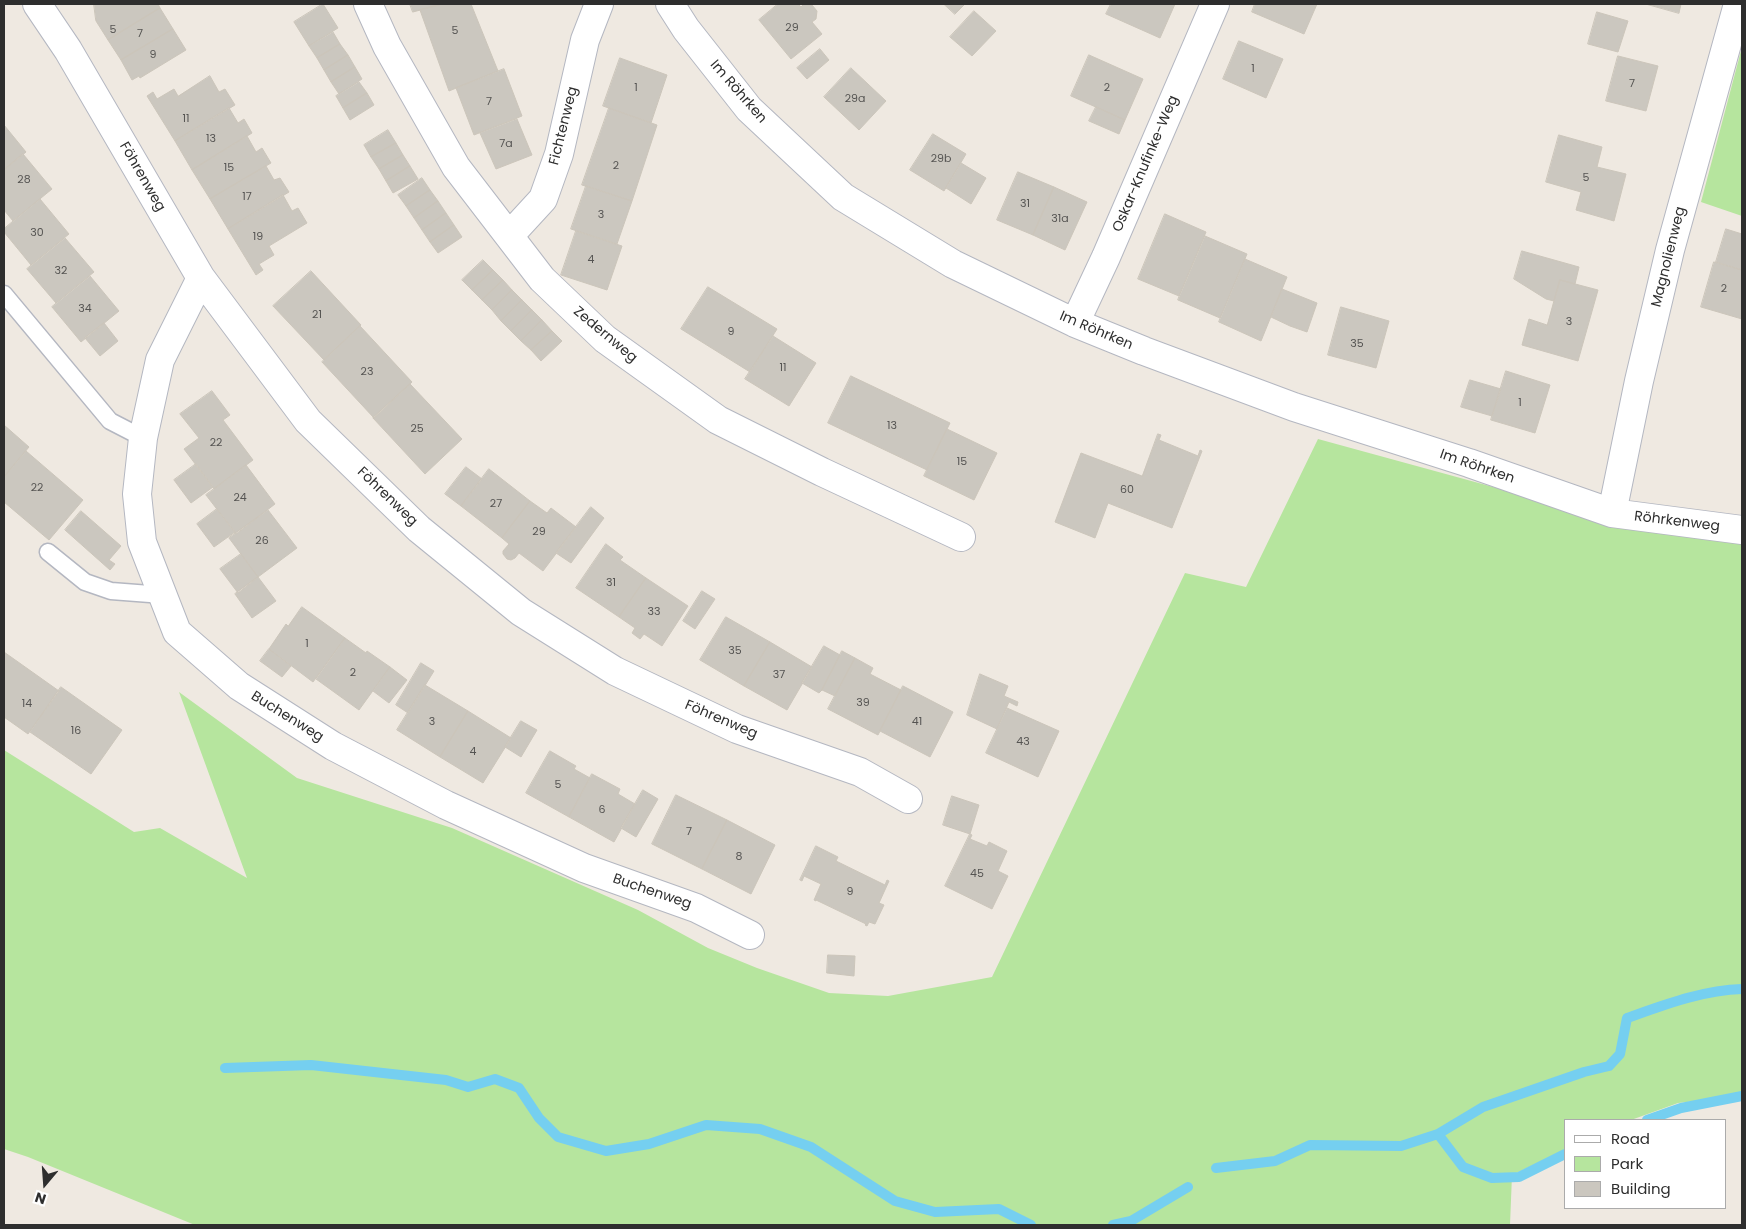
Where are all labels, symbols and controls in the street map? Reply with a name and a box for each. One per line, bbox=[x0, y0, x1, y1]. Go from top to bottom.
house number: 29 bbox=[785, 21, 799, 35]
house number: 5 bbox=[110, 23, 116, 37]
house number: 5 bbox=[452, 24, 458, 38]
house number: 7 bbox=[137, 27, 143, 41]
house number: 9 bbox=[150, 48, 156, 62]
street label: Im Röhrken bbox=[706, 57, 770, 127]
house number: 1 bbox=[1251, 62, 1255, 76]
house number: 7 bbox=[1629, 77, 1635, 91]
house number: 1 bbox=[634, 81, 638, 95]
house number: 2 bbox=[1104, 81, 1110, 95]
street label: Fichtenweg bbox=[546, 85, 582, 167]
house number: 29a bbox=[845, 92, 865, 106]
street label: Oskar-Knufinke-Weg bbox=[1110, 93, 1182, 235]
house number: 7 bbox=[486, 95, 492, 109]
house number: 11 bbox=[182, 112, 190, 126]
house number: 13 bbox=[206, 132, 216, 146]
house number: 7a bbox=[499, 137, 513, 151]
street label: Föhrenweg bbox=[115, 139, 169, 215]
house number: 29b bbox=[931, 152, 951, 166]
house number: 2 bbox=[613, 159, 619, 173]
house number: 15 bbox=[224, 161, 234, 175]
house number: 5 bbox=[1583, 171, 1589, 185]
house number: 28 bbox=[17, 173, 31, 187]
house number: 17 bbox=[242, 190, 252, 204]
house number: 31 bbox=[1020, 197, 1030, 211]
street label: Magnolienweg bbox=[1648, 205, 1690, 309]
house number: 3 bbox=[598, 208, 604, 222]
house number: 31a bbox=[1051, 212, 1069, 226]
house number: 30 bbox=[30, 226, 44, 240]
house number: 19 bbox=[253, 230, 263, 244]
house number: 4 bbox=[588, 253, 594, 267]
house number: 32 bbox=[55, 264, 67, 278]
house number: 2 bbox=[1721, 282, 1727, 296]
house number: 34 bbox=[78, 302, 92, 316]
street label: Zedernweg bbox=[570, 303, 640, 367]
house number: 21 bbox=[312, 308, 322, 322]
street label: Im Röhrken bbox=[1057, 308, 1135, 354]
house number: 3 bbox=[1566, 315, 1572, 329]
house number: 9 bbox=[728, 325, 734, 339]
house number: 35 bbox=[1350, 337, 1364, 351]
house number: 11 bbox=[779, 361, 787, 375]
house number: 23 bbox=[361, 365, 373, 379]
house number: 1 bbox=[1518, 396, 1522, 410]
house number: 13 bbox=[887, 419, 897, 433]
house number: 25 bbox=[410, 422, 424, 436]
house number: 22 bbox=[210, 436, 222, 450]
street label: Im Röhrken bbox=[1437, 446, 1517, 488]
house number: 15 bbox=[957, 455, 967, 469]
street label: Föhrenweg bbox=[353, 464, 421, 530]
house number: 22 bbox=[31, 481, 43, 495]
house number: 60 bbox=[1120, 483, 1134, 497]
house number: 24 bbox=[233, 491, 247, 505]
house number: 27 bbox=[490, 497, 502, 511]
street label: Röhrkenweg bbox=[1633, 508, 1721, 536]
house number: 29 bbox=[532, 525, 546, 539]
house number: 26 bbox=[255, 534, 269, 548]
house number: 31 bbox=[606, 576, 616, 590]
house number: 33 bbox=[648, 605, 660, 619]
house number: 1 bbox=[305, 637, 309, 651]
house number: 35 bbox=[728, 644, 742, 658]
house number: 2 bbox=[350, 666, 356, 680]
house number: 37 bbox=[773, 668, 785, 682]
street label: Buchenweg bbox=[248, 688, 326, 746]
house number: 39 bbox=[856, 696, 870, 710]
house number: 14 bbox=[22, 697, 32, 711]
street label: Föhrenweg bbox=[682, 697, 760, 743]
house number: 3 bbox=[429, 715, 435, 729]
house number: 41 bbox=[912, 715, 922, 729]
house number: 16 bbox=[71, 724, 81, 738]
house number: 43 bbox=[1016, 735, 1030, 749]
house number: 4 bbox=[470, 745, 476, 759]
house number: 5 bbox=[555, 778, 561, 792]
house number: 6 bbox=[599, 803, 605, 817]
house number: 7 bbox=[686, 825, 692, 839]
house number: 8 bbox=[736, 850, 742, 864]
house number: 45 bbox=[970, 867, 984, 881]
street label: Buchenweg bbox=[610, 871, 694, 913]
house number: 9 bbox=[847, 885, 853, 899]
legend bbox=[1564, 1119, 1726, 1209]
text: Road bbox=[1611, 1128, 1650, 1149]
text: Park bbox=[1611, 1153, 1643, 1174]
north arrow bbox=[20, 1159, 70, 1209]
text: Building bbox=[1611, 1178, 1671, 1199]
text: N bbox=[32, 1187, 48, 1209]

